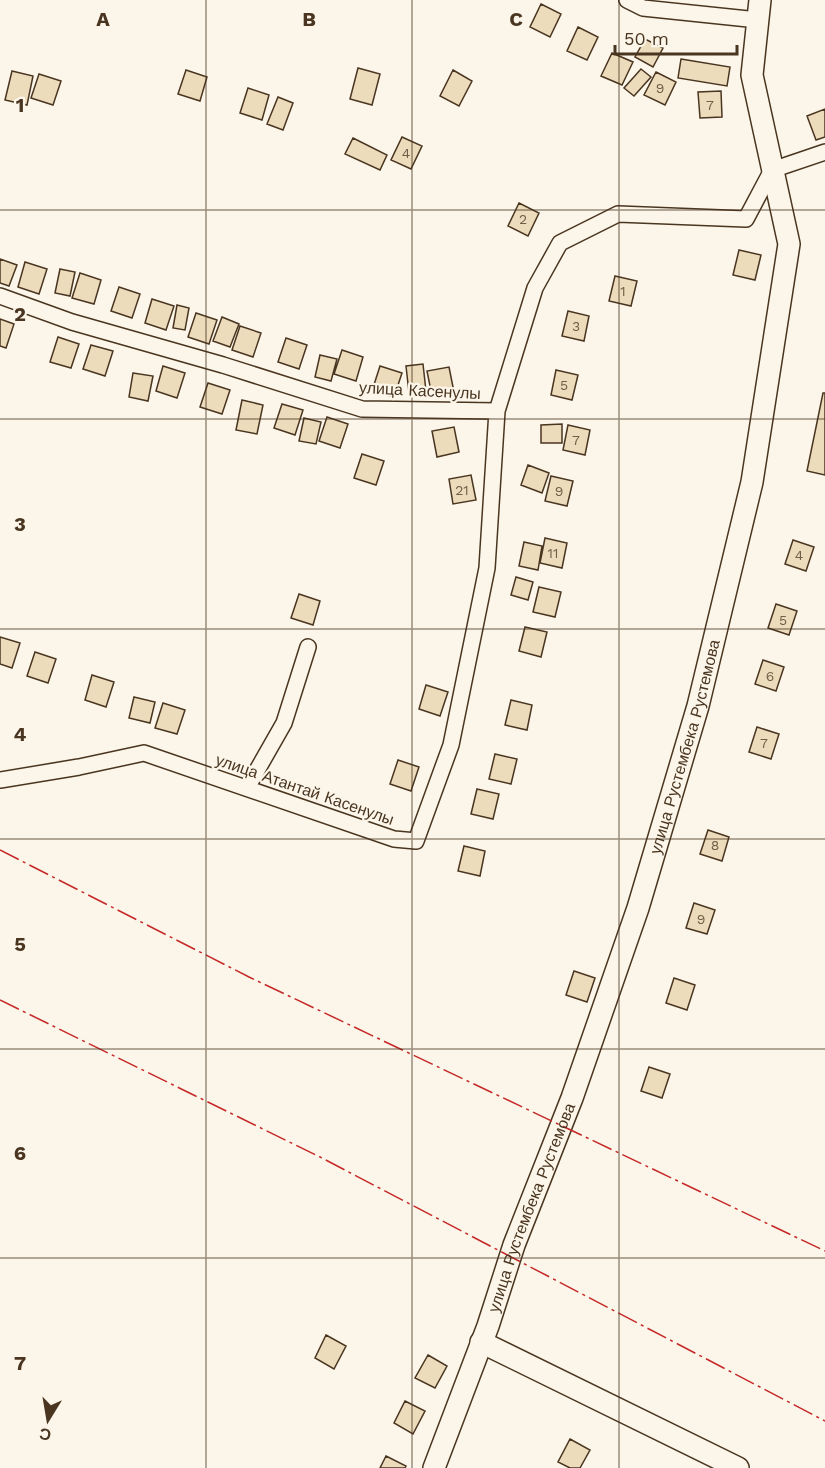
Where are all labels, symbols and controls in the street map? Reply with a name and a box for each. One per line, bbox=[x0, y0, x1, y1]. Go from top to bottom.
text: A bbox=[96, 7, 110, 31]
text: B bbox=[302, 7, 316, 31]
text: C bbox=[509, 7, 523, 31]
scale bar bbox=[615, 18, 736, 56]
text: 50 m bbox=[624, 28, 669, 49]
house number: 9 bbox=[656, 80, 664, 96]
text: 1 bbox=[16, 93, 24, 117]
house number: 7 bbox=[706, 97, 714, 113]
house number: 4 bbox=[402, 145, 410, 161]
house number: 2 bbox=[519, 211, 527, 227]
house number: 1 bbox=[620, 283, 626, 299]
text: 2 bbox=[14, 302, 26, 326]
house number: 3 bbox=[572, 318, 580, 334]
house number: 5 bbox=[560, 377, 568, 393]
street label: улица Касенулы bbox=[359, 378, 481, 403]
house number: 7 bbox=[572, 432, 580, 448]
house number: 21 bbox=[455, 482, 469, 498]
house number: 9 bbox=[555, 483, 563, 499]
text: 3 bbox=[14, 512, 26, 536]
house number: 11 bbox=[548, 545, 558, 561]
house number: 4 bbox=[795, 547, 803, 563]
house number: 5 bbox=[779, 612, 787, 628]
street label: улица Рустембека Рустемова bbox=[646, 637, 724, 856]
house number: 6 bbox=[766, 668, 774, 684]
text: 4 bbox=[14, 722, 27, 746]
house number: 7 bbox=[760, 735, 768, 751]
street label: улица Атантай Касенулы bbox=[213, 750, 397, 829]
house number: 8 bbox=[711, 837, 719, 853]
house number: 9 bbox=[697, 911, 705, 927]
text: 5 bbox=[14, 932, 26, 956]
street label: улица Рустембека Рустемова bbox=[484, 1100, 579, 1315]
text: 6 bbox=[14, 1141, 26, 1165]
text: 7 bbox=[14, 1351, 26, 1375]
north arrow bbox=[18, 1390, 78, 1450]
text: С bbox=[37, 1424, 53, 1445]

